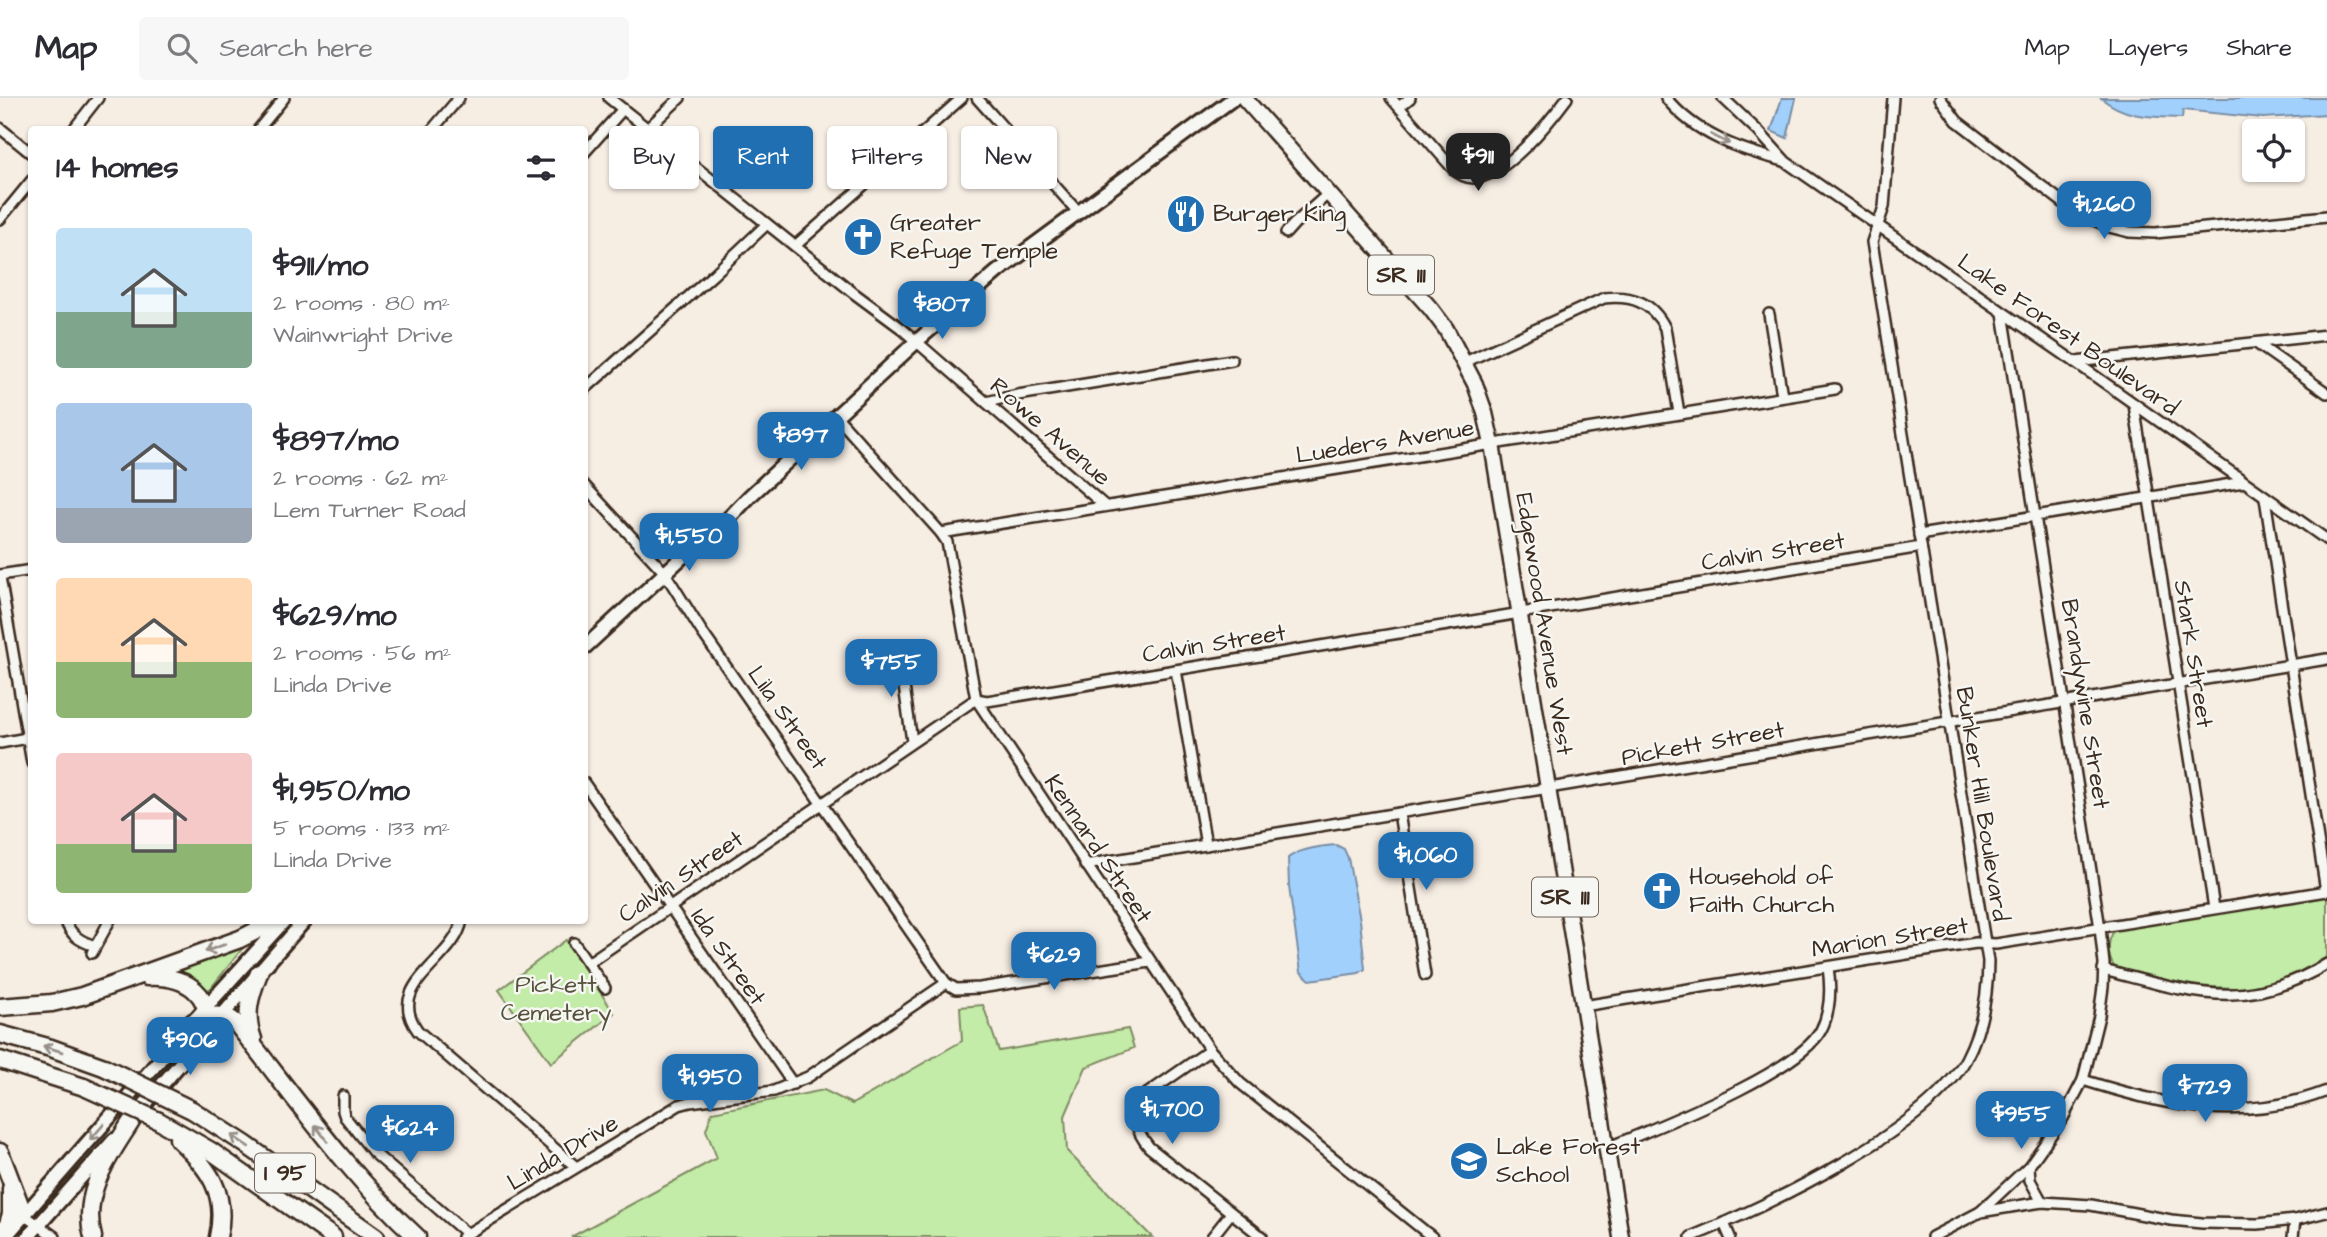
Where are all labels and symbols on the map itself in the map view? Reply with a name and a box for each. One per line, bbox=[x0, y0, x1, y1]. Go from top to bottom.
one-way arrow bbox=[1709, 133, 1730, 147]
pin: $911 bbox=[1437, 134, 1519, 193]
pin: $1,260 bbox=[2047, 181, 2161, 241]
restaurant icon: Burger King bbox=[1165, 193, 1207, 235]
place label: Burger King bbox=[1213, 197, 1346, 232]
place label: Greater Refuge Temple bbox=[890, 206, 1058, 269]
church icon: Greater Refuge Temple bbox=[842, 216, 884, 258]
street label: Lake Forest Boulevard bbox=[1950, 245, 2186, 425]
road number: SR 111 bbox=[1368, 256, 1434, 294]
pin: $807 bbox=[901, 282, 983, 341]
street label: Rowe Avenue bbox=[982, 370, 1118, 494]
street label: Lueders Avenue bbox=[1293, 411, 1477, 473]
pin: $897 bbox=[760, 412, 842, 472]
street label: Edgewood Avenue West bbox=[1505, 490, 1582, 758]
pin: $1,550 bbox=[632, 514, 746, 573]
street label: Calvin Street bbox=[1699, 524, 1847, 580]
street label: Stark Street bbox=[2165, 578, 2221, 731]
street label: Brandywine Street bbox=[2051, 597, 2118, 812]
street label: Calvin Street bbox=[1140, 616, 1288, 672]
pin: $755 bbox=[850, 640, 932, 699]
street label: Lila Street bbox=[739, 659, 835, 777]
street label: Bunker Hill Boulevard bbox=[1947, 684, 2017, 924]
street label: Pickett Street bbox=[1619, 713, 1787, 775]
street label: Kennard Street bbox=[1036, 768, 1161, 930]
street label: Calvin Street bbox=[612, 822, 751, 932]
pin: $1,060 bbox=[1369, 832, 1483, 892]
place label: Household of Faith Church bbox=[1689, 860, 1834, 922]
church icon: Household of Faith Church bbox=[1641, 870, 1683, 912]
road number: SR 111 bbox=[1532, 877, 1598, 916]
street label: Ida Street bbox=[682, 901, 774, 1013]
street label: Marion Street bbox=[1809, 909, 1971, 967]
pin: $629 bbox=[1013, 932, 1095, 992]
one-way arrow bbox=[204, 943, 226, 955]
park label: Pickett Cemetery bbox=[501, 968, 611, 1031]
pin: $906 bbox=[149, 1018, 231, 1077]
one-way arrow bbox=[42, 1041, 64, 1054]
pin: $1,950 bbox=[653, 1054, 767, 1114]
pin: $729 bbox=[2164, 1065, 2246, 1124]
pin: $1,700 bbox=[1115, 1086, 1229, 1146]
pin: $955 bbox=[1980, 1091, 2062, 1151]
pin: $624 bbox=[369, 1105, 451, 1165]
street label: Linda Drive bbox=[501, 1106, 625, 1200]
one-way arrow bbox=[89, 1123, 105, 1141]
one-way arrow bbox=[314, 1124, 328, 1143]
place label: Lake Forest School bbox=[1496, 1130, 1641, 1192]
one-way arrow bbox=[231, 1134, 250, 1148]
school or university icon: Lake Forest School bbox=[1448, 1140, 1490, 1182]
road number: I 95 bbox=[255, 1154, 315, 1192]

